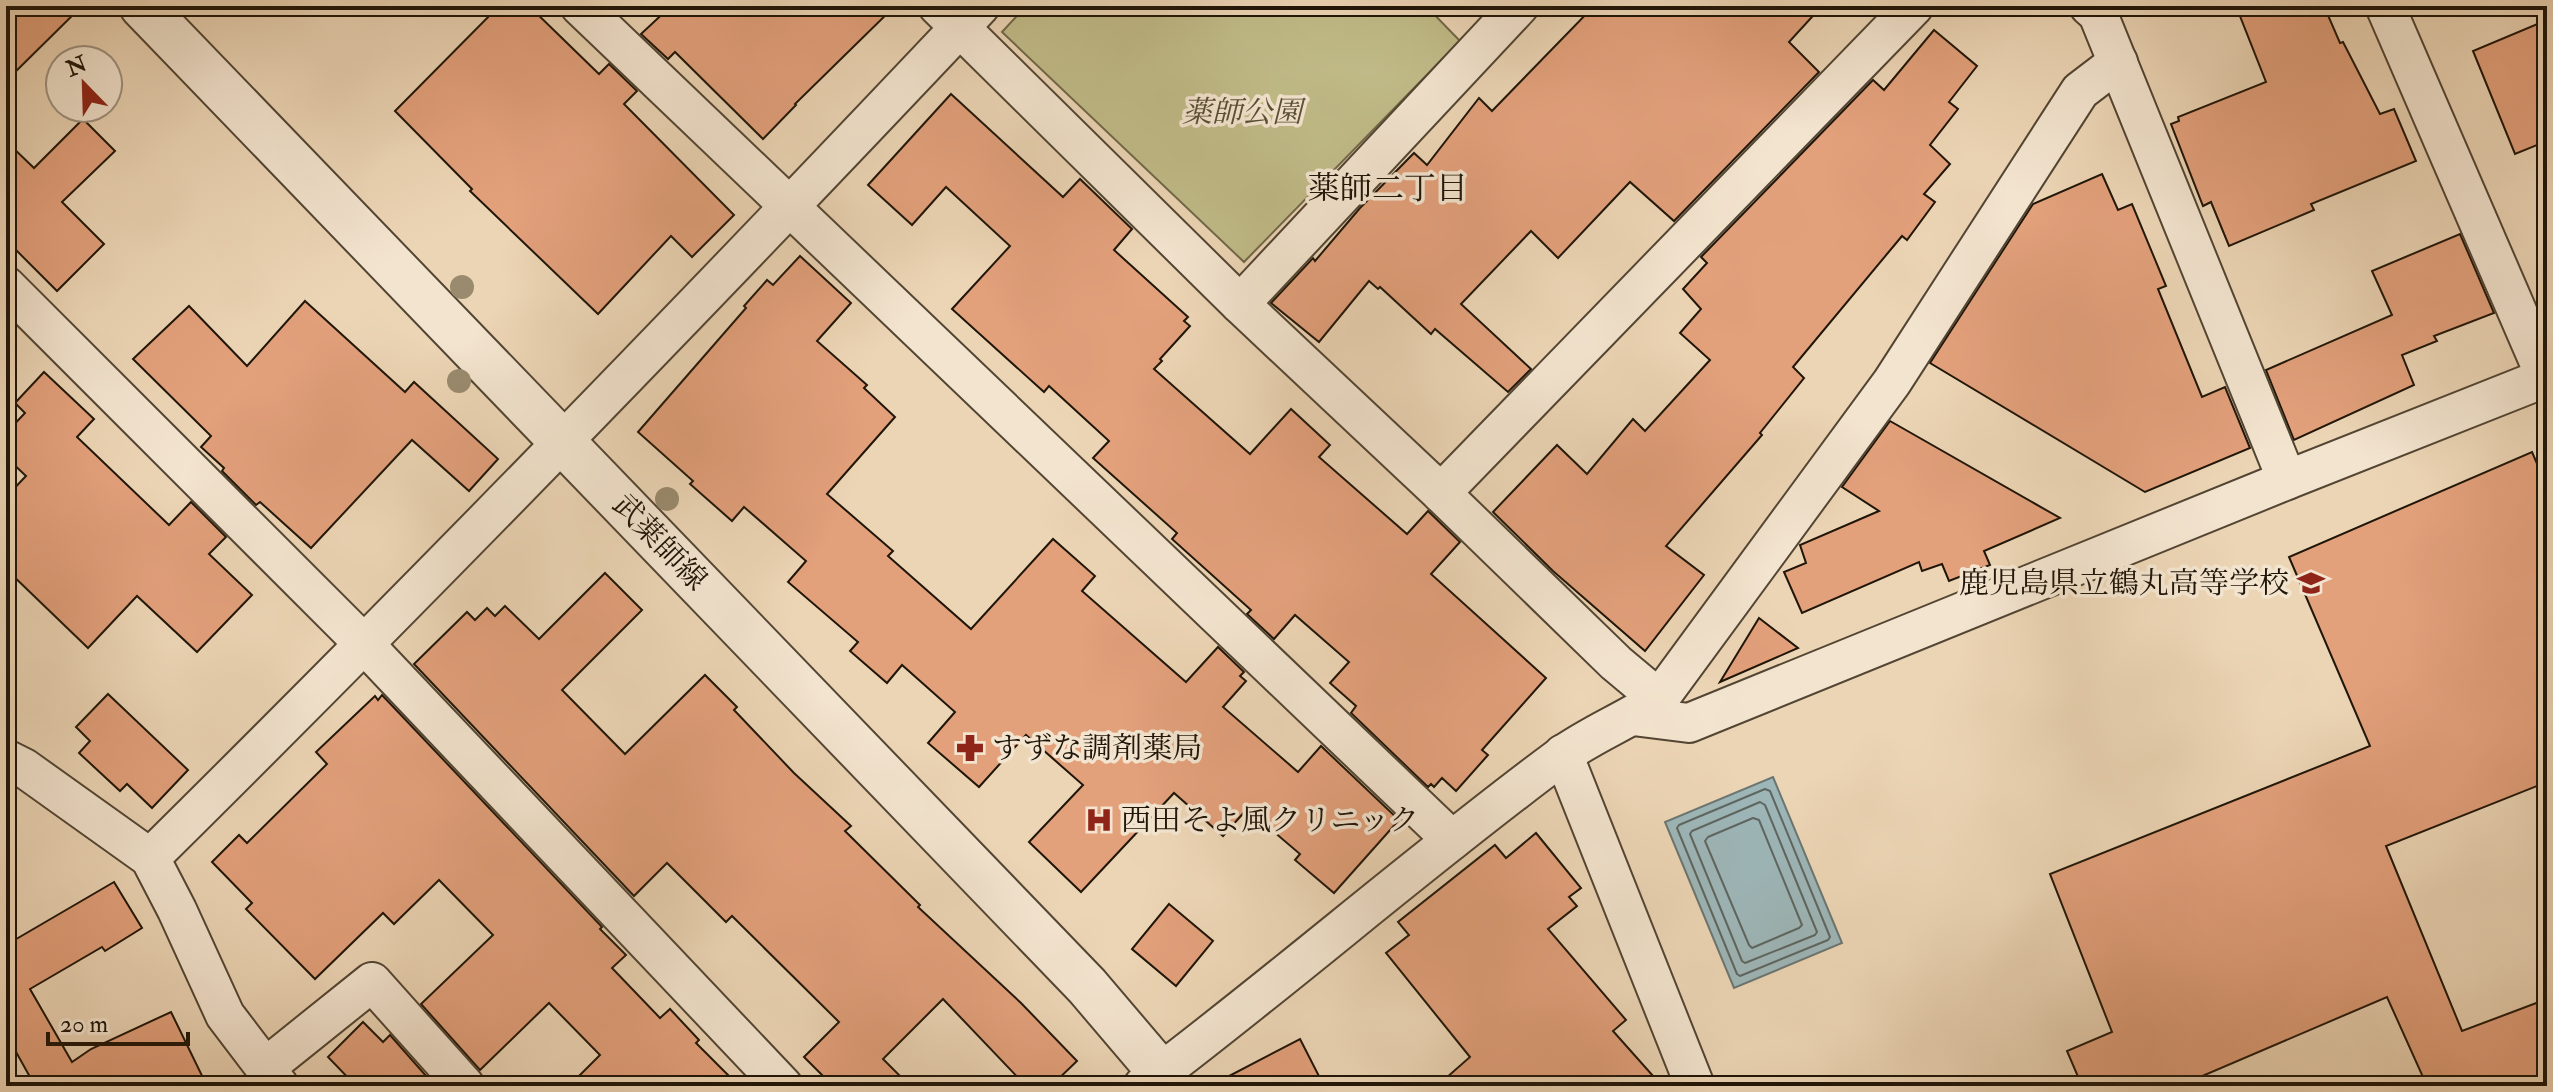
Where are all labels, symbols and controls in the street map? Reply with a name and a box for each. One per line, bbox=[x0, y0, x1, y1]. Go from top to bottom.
north arrow bbox=[44, 44, 124, 124]
text: N bbox=[61, 50, 91, 84]
park label: 薬師公園 bbox=[1182, 94, 1307, 131]
district label: 薬師二丁目 bbox=[1308, 169, 1468, 209]
street label: 武薬師線 bbox=[605, 486, 715, 598]
place label: 鹿児島県立鶴丸高等学校 bbox=[1959, 565, 2289, 602]
school or university icon: 鹿児島県立鶴丸高等学校 bbox=[2296, 568, 2326, 598]
place label: すずな調剤薬局 bbox=[992, 730, 1202, 767]
pharmacy icon: すずな調剤薬局 bbox=[955, 733, 985, 763]
place label: 西田そよ風クリニック bbox=[1121, 802, 1419, 839]
hospital icon: 西田そよ風クリニック bbox=[1084, 805, 1114, 835]
scale bar bbox=[48, 996, 188, 1046]
text: 20 m bbox=[60, 1009, 109, 1040]

